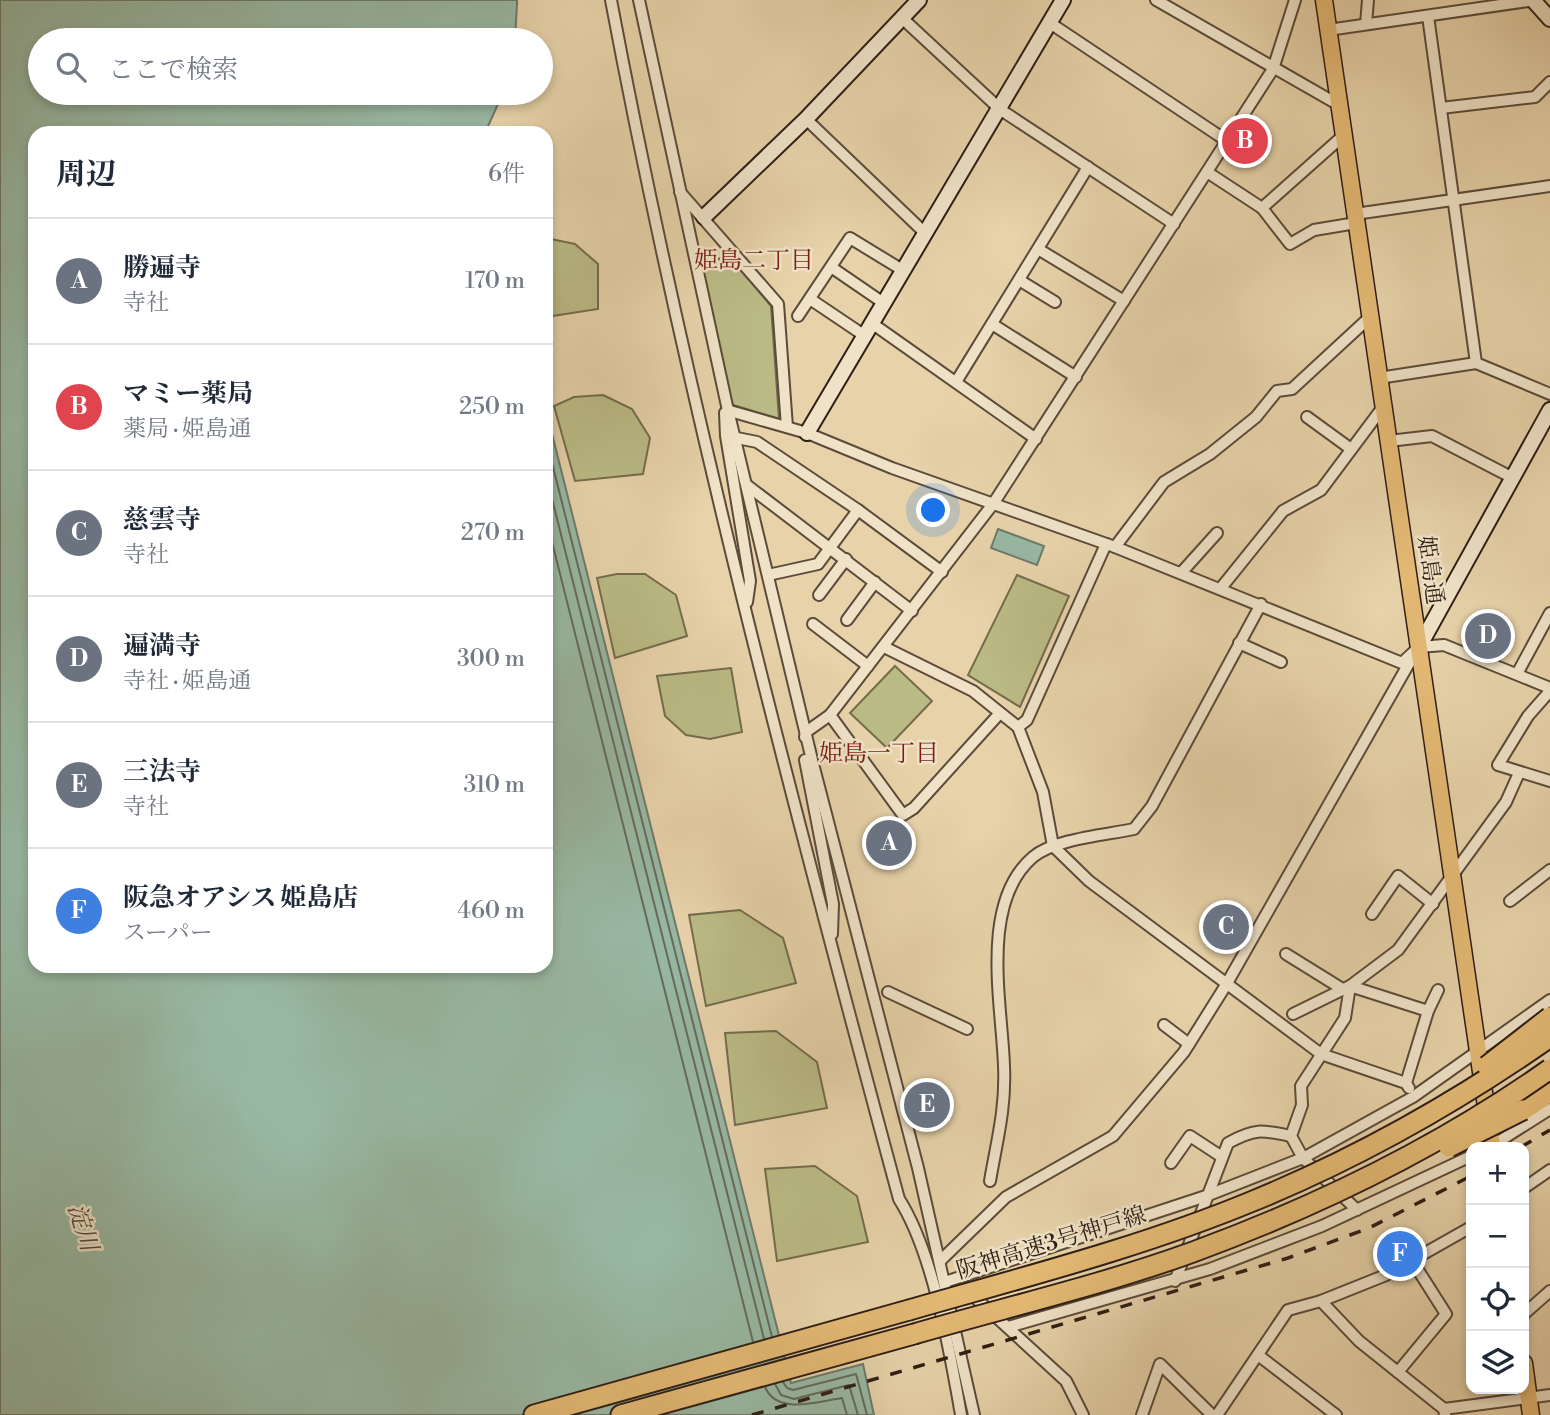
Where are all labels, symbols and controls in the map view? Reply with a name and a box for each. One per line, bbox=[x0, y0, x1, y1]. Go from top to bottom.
search box bbox=[28, 28, 553, 105]
icon: search bbox=[52, 48, 90, 86]
text: ここで検索 bbox=[108, 54, 238, 86]
pin: B bbox=[1222, 115, 1268, 167]
text: 周辺 bbox=[56, 156, 116, 194]
text: 6件 bbox=[488, 160, 525, 188]
district label: 姫島二丁目 bbox=[694, 246, 814, 276]
text: 勝遍寺 bbox=[123, 252, 201, 284]
text: A bbox=[71, 267, 87, 295]
text: 170 m bbox=[465, 267, 525, 295]
text: 寺社 bbox=[123, 289, 169, 317]
text: マミー薬局 bbox=[123, 378, 253, 410]
text: B bbox=[70, 393, 88, 421]
text: 250 m bbox=[459, 393, 525, 421]
text: 薬局 · 姫島通 bbox=[123, 415, 251, 443]
your location bbox=[916, 493, 950, 527]
text: 慈雲寺 bbox=[123, 504, 201, 536]
text: C bbox=[71, 519, 87, 547]
text: 270 m bbox=[461, 519, 525, 547]
street label: 姫島通 bbox=[1411, 534, 1449, 606]
text: 寺社 bbox=[123, 541, 169, 569]
pin: D bbox=[1465, 610, 1511, 662]
text: 遍満寺 bbox=[123, 630, 201, 662]
text: D bbox=[70, 645, 88, 673]
text: 300 m bbox=[457, 645, 525, 673]
text: 寺社 · 姫島通 bbox=[123, 667, 251, 695]
district label: 姫島一丁目 bbox=[819, 739, 939, 769]
text: 三法寺 bbox=[123, 756, 201, 788]
text: E bbox=[71, 771, 87, 799]
text: 310 m bbox=[464, 771, 525, 799]
text: 寺社 bbox=[123, 793, 169, 821]
pin: A bbox=[866, 817, 912, 869]
text: 阪急オアシス 姫島店 bbox=[123, 882, 359, 914]
text: F bbox=[71, 897, 87, 925]
text: 460 m bbox=[457, 897, 525, 925]
pin: C bbox=[1203, 901, 1249, 953]
text: スーパー bbox=[123, 919, 213, 947]
pin: E bbox=[904, 1079, 950, 1131]
map controls bbox=[1466, 1142, 1529, 1394]
button: + bbox=[1466, 1142, 1529, 1205]
water label: 淀川 bbox=[60, 1200, 105, 1258]
street label: 阪神高速3号神戸線 bbox=[953, 1201, 1149, 1285]
button: − bbox=[1466, 1205, 1529, 1268]
pin: F bbox=[1377, 1228, 1423, 1280]
button: locate bbox=[1466, 1268, 1529, 1331]
button: layers bbox=[1466, 1331, 1529, 1394]

